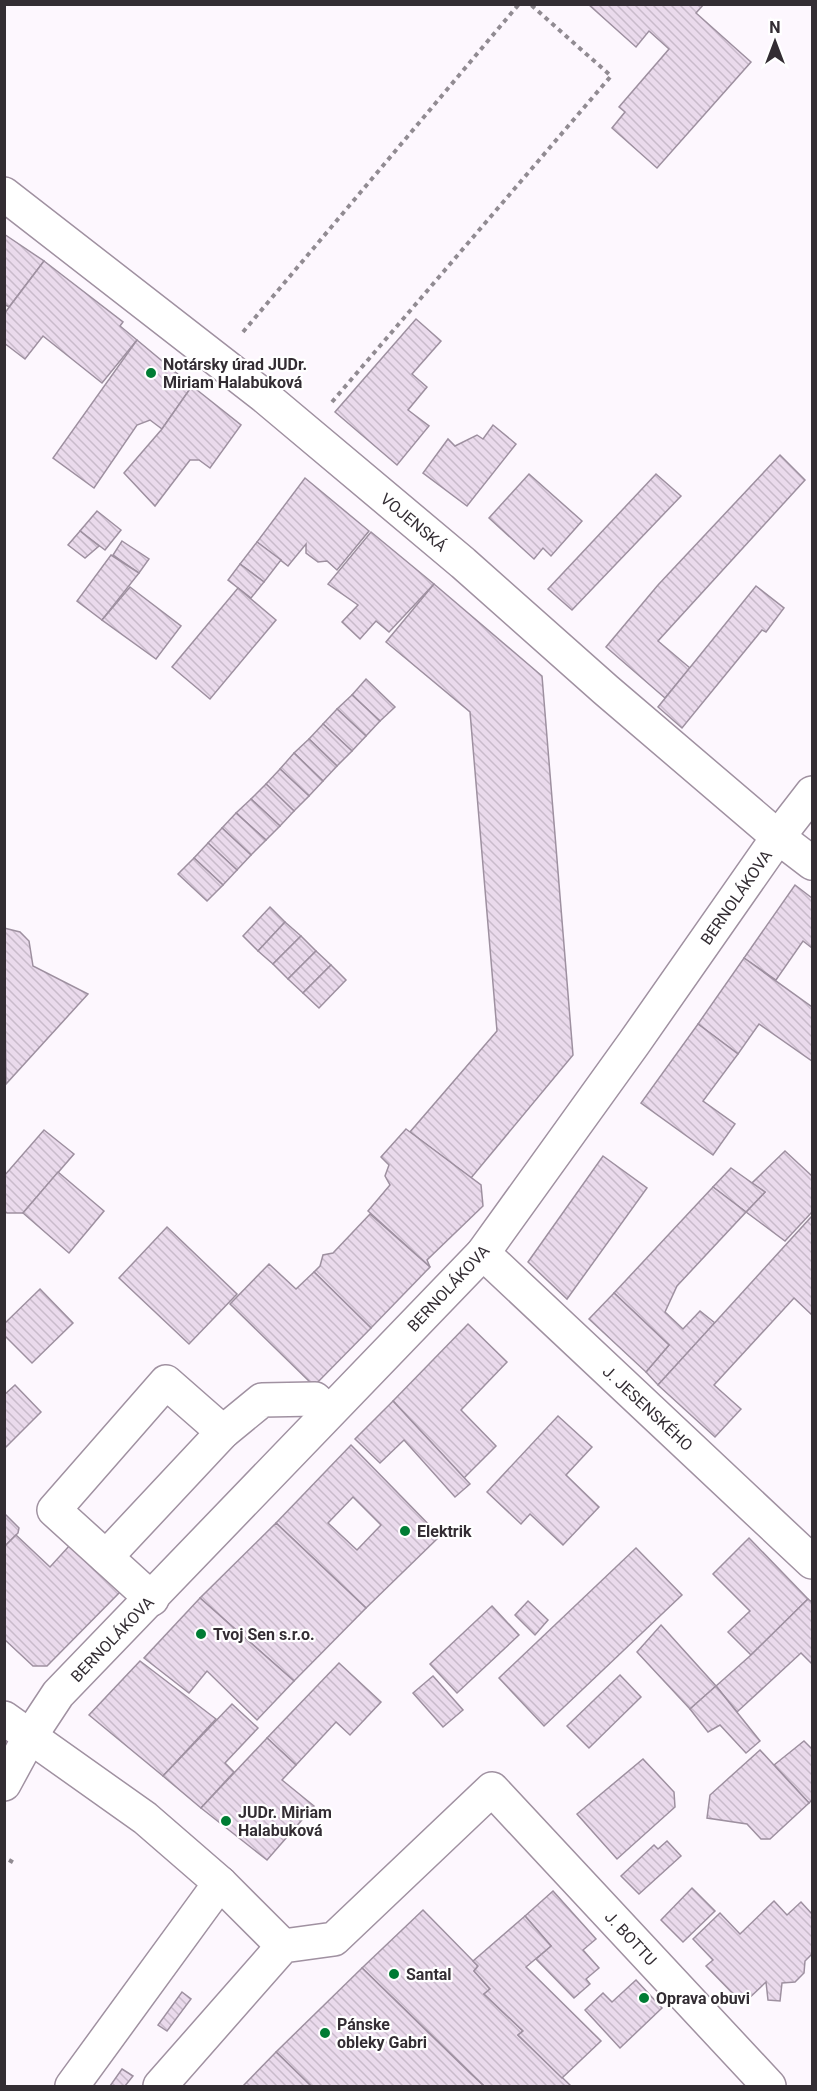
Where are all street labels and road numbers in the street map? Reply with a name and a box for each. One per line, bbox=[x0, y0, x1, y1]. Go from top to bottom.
street label: VOJENSKÁ bbox=[377, 489, 451, 556]
street label: BERNOLÁKOVA bbox=[697, 846, 776, 948]
street label: BERNOLÁKOVA bbox=[403, 1241, 494, 1335]
street label: J. JESENSKÉHO bbox=[599, 1362, 697, 1455]
street label: BERNOLÁKOVA bbox=[67, 1592, 158, 1686]
street label: J. BOTTU bbox=[601, 1907, 661, 1969]

